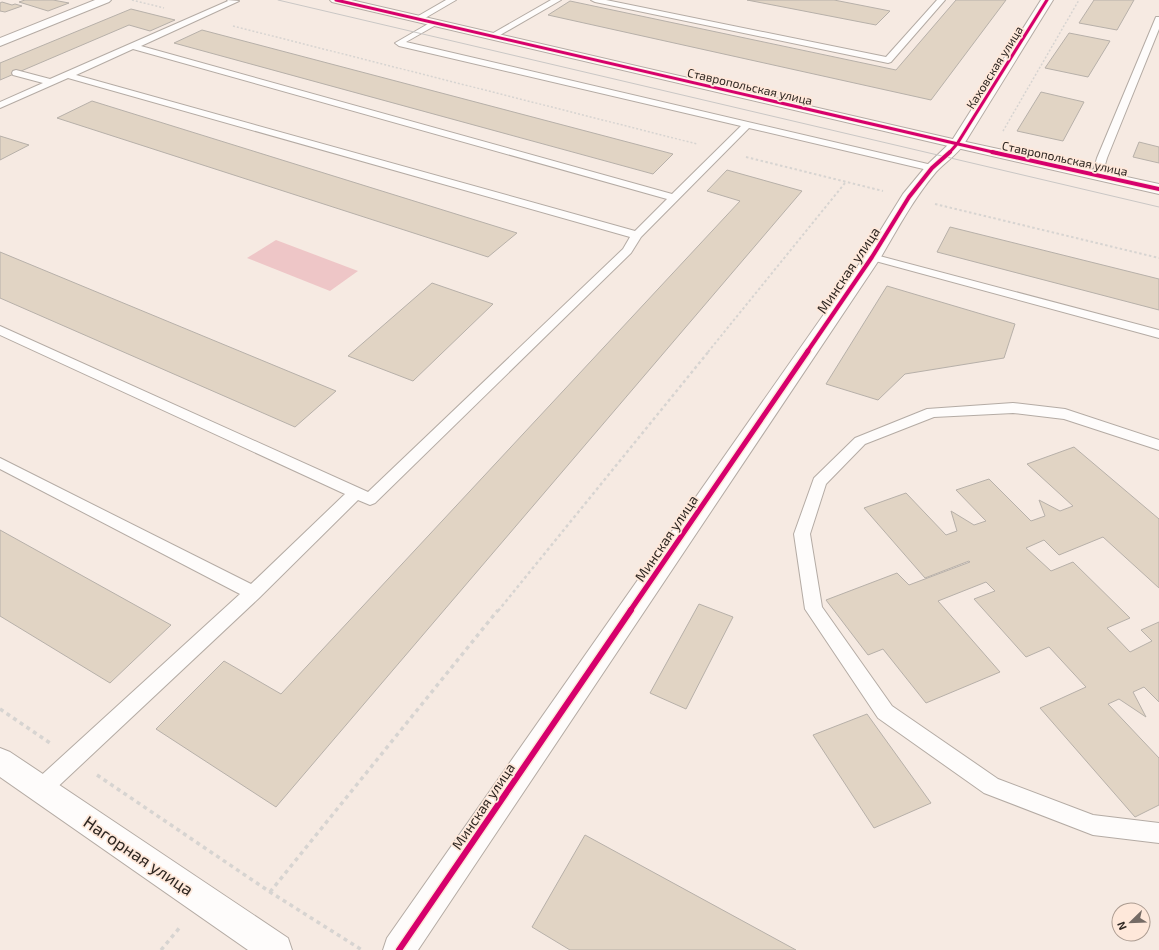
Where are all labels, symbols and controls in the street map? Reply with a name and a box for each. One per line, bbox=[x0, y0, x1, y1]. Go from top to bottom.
street label: Каховская улица bbox=[963, 23, 1026, 112]
street label: Ставропольская улица bbox=[686, 65, 814, 108]
street label: Ставропольская улица bbox=[1001, 138, 1129, 179]
street label: Минская улица bbox=[813, 224, 883, 316]
street label: Минская улица bbox=[631, 492, 701, 584]
street label: Минская улица bbox=[448, 760, 518, 852]
street label: Нагорная улица bbox=[80, 811, 198, 900]
north arrow bbox=[1111, 902, 1151, 942]
text: N bbox=[1114, 920, 1129, 932]

